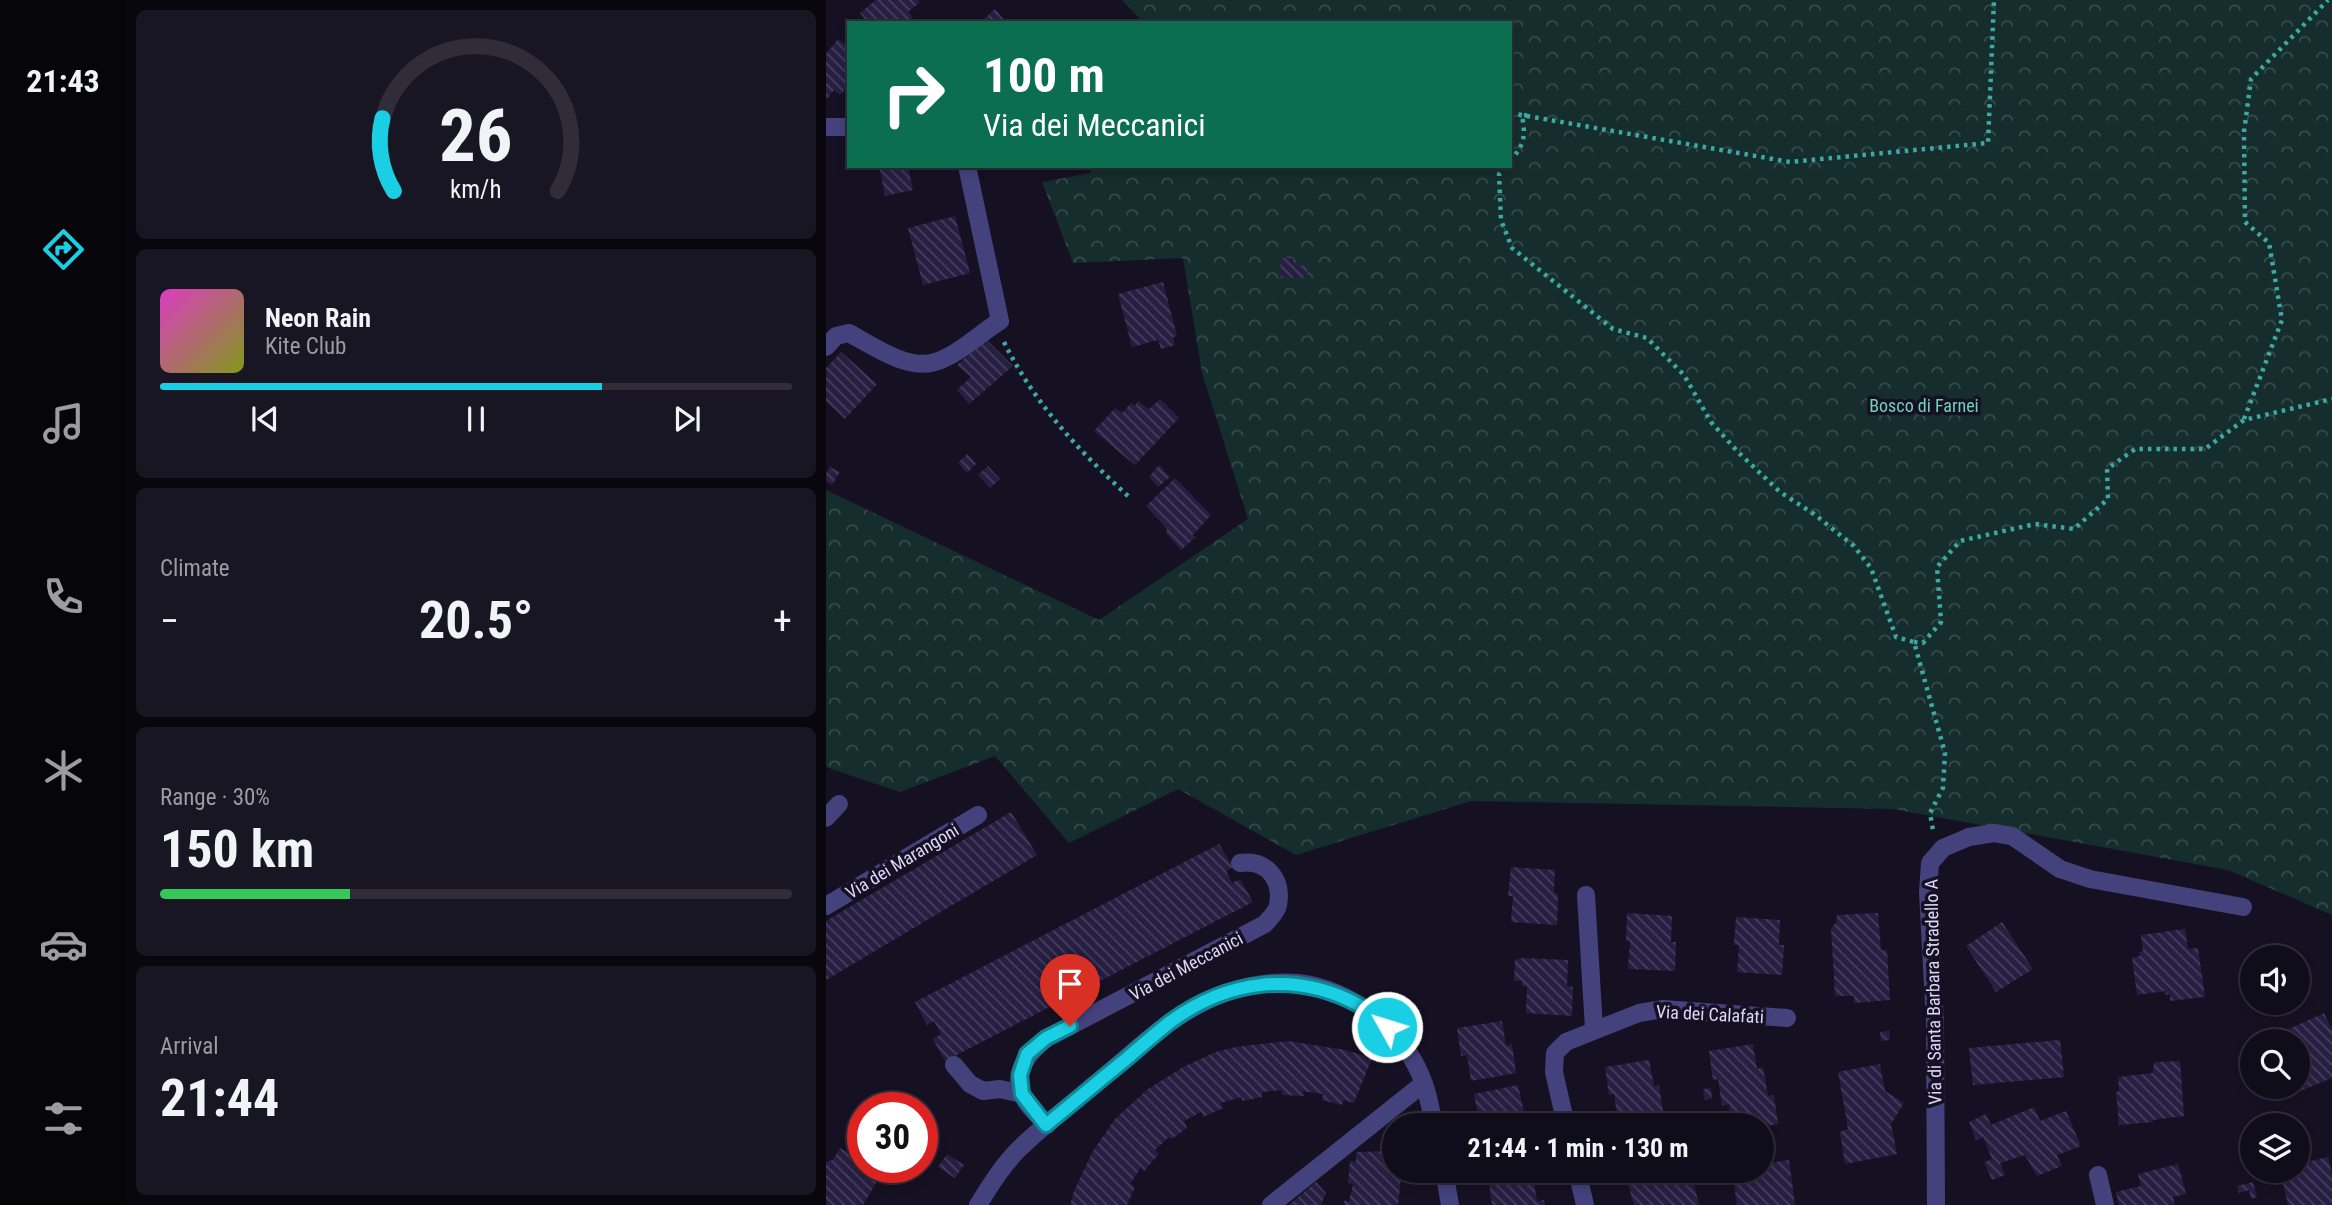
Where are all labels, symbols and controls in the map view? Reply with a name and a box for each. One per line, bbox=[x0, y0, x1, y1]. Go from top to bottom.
text: 100 m bbox=[983, 47, 1105, 104]
icon: right bbox=[868, 49, 959, 140]
text: 21:43 bbox=[26, 62, 100, 100]
text: 26 bbox=[439, 93, 513, 179]
text: Via dei Meccanici bbox=[983, 106, 1206, 144]
text: km/h bbox=[450, 174, 502, 203]
icon: directions bbox=[39, 225, 88, 274]
text: Neon Rain bbox=[265, 303, 371, 333]
text: Kite Club bbox=[265, 333, 346, 360]
park label: Bosco di Farnei bbox=[1869, 395, 1979, 416]
icon: music bbox=[39, 399, 88, 448]
icon: previous bbox=[246, 400, 284, 438]
icon: pause bbox=[457, 400, 495, 438]
icon: next bbox=[668, 400, 706, 438]
text: Climate bbox=[160, 555, 230, 582]
icon: phone bbox=[39, 572, 88, 621]
text: 20.5° bbox=[419, 590, 533, 651]
text: − bbox=[160, 599, 179, 643]
text: + bbox=[773, 599, 792, 643]
icon: climate bbox=[39, 746, 88, 795]
text: Range · 30% bbox=[160, 784, 270, 811]
text: 150 km bbox=[160, 819, 314, 880]
street label: Via dei Marangoni bbox=[842, 819, 962, 903]
street label: Via di Santa Barbara Stradello A bbox=[1921, 878, 1945, 1105]
icon: car bbox=[39, 920, 88, 969]
street label: Via dei Meccanici bbox=[1126, 927, 1246, 1005]
map controls bbox=[2240, 945, 2310, 1183]
button: sound bbox=[2240, 945, 2310, 1015]
pin bbox=[1040, 954, 1100, 1026]
icon: arrive bbox=[1051, 965, 1089, 1003]
position arrow bbox=[1350, 990, 1424, 1064]
street label: Via dei Calafati bbox=[1656, 1001, 1764, 1027]
button: search bbox=[2240, 1029, 2310, 1099]
text: Arrival bbox=[160, 1033, 219, 1060]
text: 21:44 bbox=[160, 1068, 279, 1129]
speed limit sign: 30 bbox=[847, 1092, 938, 1183]
icon: filters bbox=[39, 1094, 88, 1143]
button: layers bbox=[2240, 1113, 2310, 1183]
text: 21:44 · 1 min · 130 m bbox=[1468, 1133, 1688, 1163]

